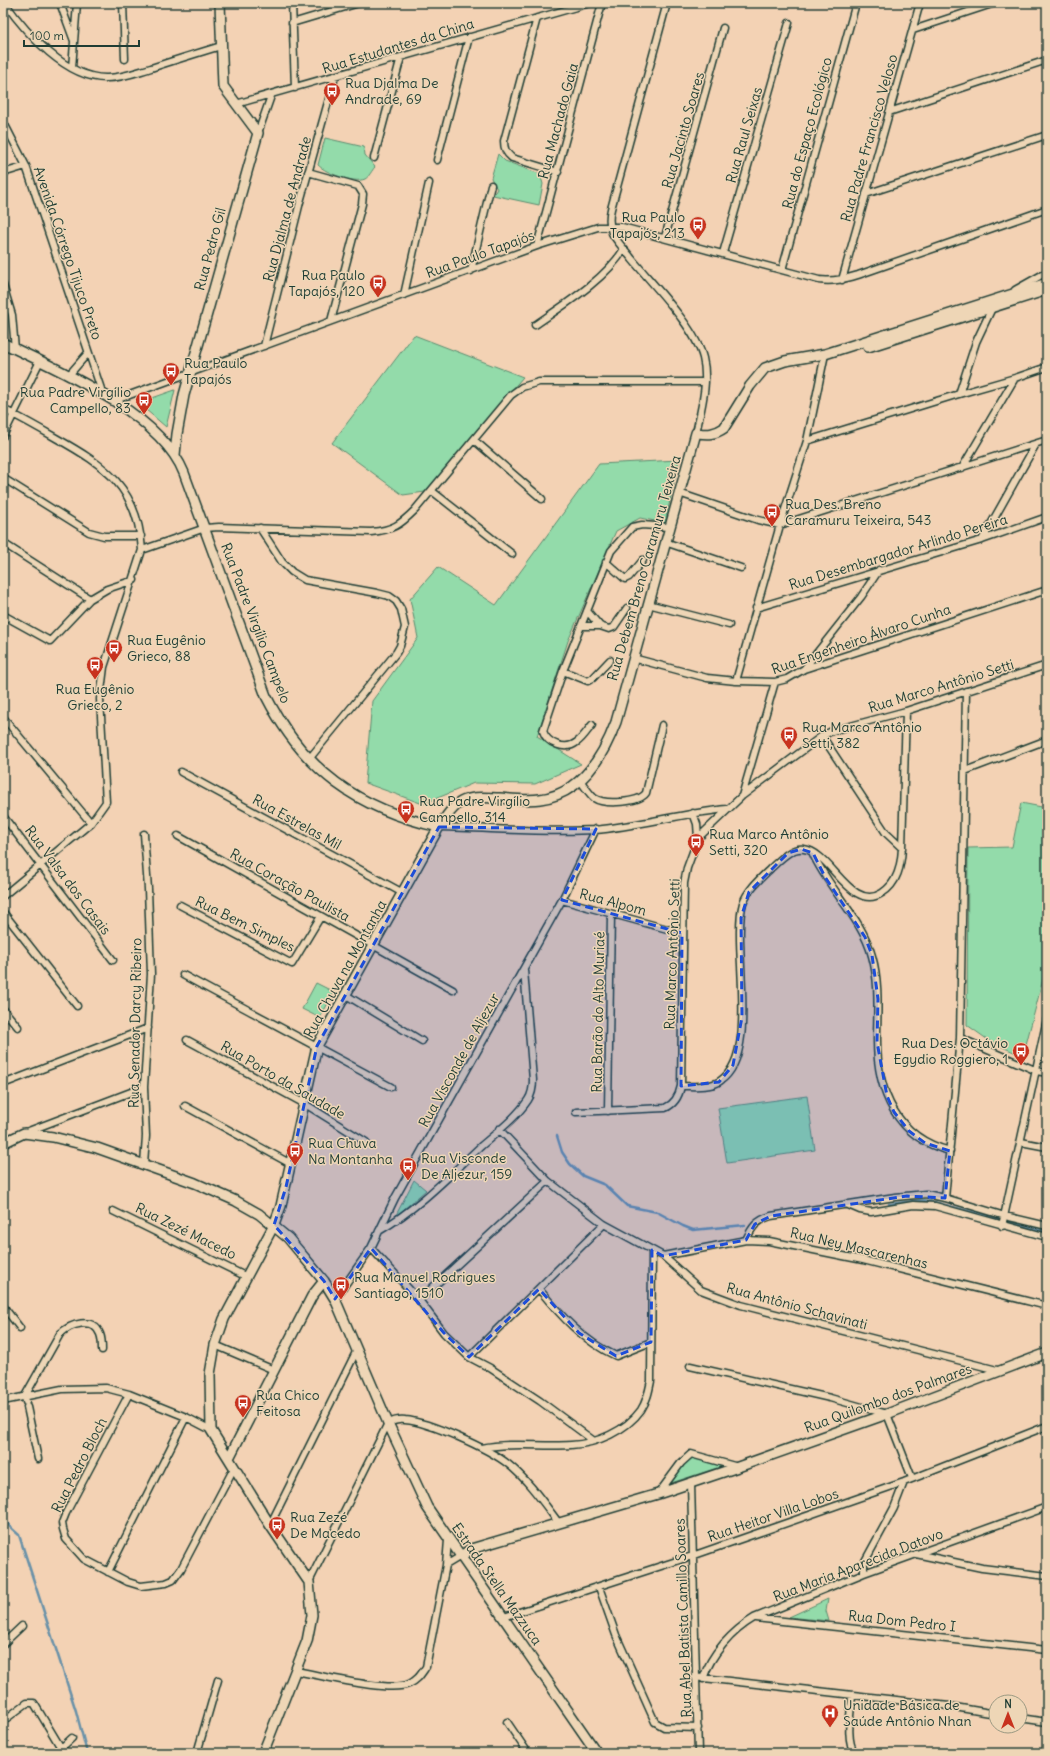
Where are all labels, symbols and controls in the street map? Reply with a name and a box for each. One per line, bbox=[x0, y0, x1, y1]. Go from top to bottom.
street label: Rua Estudantes da China bbox=[320, 14, 476, 78]
scale bar bbox=[24, 22, 139, 48]
text: 100 m bbox=[30, 28, 64, 43]
street label: Rua Padre Francisco Veloso bbox=[836, 52, 902, 224]
street label: Rua do Espaço Ecológico bbox=[778, 55, 836, 211]
street label: Rua Machado Gaia bbox=[534, 61, 582, 181]
street label: Rua Jacinto Soares bbox=[658, 70, 708, 190]
place label: Rua Djalma De Andrade, 69 bbox=[345, 74, 439, 108]
bus stop icon: Rua Djalma De Andrade, 69 bbox=[322, 81, 342, 106]
street label: Rua Raul Seixas bbox=[722, 85, 766, 185]
street label: Rua Djalma de Andrade bbox=[259, 134, 315, 284]
street label: Avenida Córrego Tijuco Preto bbox=[30, 164, 106, 342]
street label: Rua Pedro Gil bbox=[190, 206, 230, 292]
place label: Rua Paulo Tapajós, 213 bbox=[610, 208, 685, 242]
bus stop icon: Rua Paulo Tapajós, 213 bbox=[688, 215, 708, 240]
street label: Rua Paulo Tapajós bbox=[423, 226, 537, 282]
place label: Rua Paulo Tapajós, 120 bbox=[289, 266, 365, 300]
bus stop icon: Rua Paulo Tapajós, 120 bbox=[368, 273, 388, 298]
place label: Rua Paulo Tapajós bbox=[184, 354, 248, 388]
bus stop icon: Rua Paulo Tapajós bbox=[161, 361, 181, 386]
place label: Rua Padre Virgílio Campello, 83 bbox=[20, 383, 131, 417]
bus stop icon: Rua Padre Virgílio Campello, 83 bbox=[134, 390, 154, 415]
street label: Rua Debem Breno Caramuru Teixeira bbox=[603, 453, 685, 683]
place label: Rua Des. Breno Caramuru Teixeira, 543 bbox=[785, 495, 931, 529]
bus stop icon: Rua Des. Breno Caramuru Teixeira, 543 bbox=[762, 502, 782, 527]
street label: Rua Desembargador Arlindo Pereira bbox=[787, 510, 1009, 594]
street label: Rua Padre Virgílio Campelo bbox=[217, 540, 295, 706]
street label: Rua Engenheiro Álvaro Cunha bbox=[769, 600, 953, 678]
place label: Rua Eugênio Grieco, 88 bbox=[127, 631, 206, 665]
bus stop icon: Rua Eugênio Grieco, 88 bbox=[104, 638, 124, 663]
bus stop icon: Rua Eugênio Grieco, 2 bbox=[85, 655, 105, 680]
street label: Rua Marco Antônio Setti bbox=[866, 655, 1016, 717]
place label: Rua Eugênio Grieco, 2 bbox=[56, 680, 135, 714]
place label: Rua Marco Antônio Setti, 382 bbox=[802, 718, 922, 752]
bus stop icon: Rua Marco Antônio Setti, 382 bbox=[779, 725, 799, 750]
street label: Rua Estrelas Mil bbox=[249, 790, 345, 854]
place label: Rua Padre Virgílio Campello, 314 bbox=[419, 792, 530, 826]
bus stop icon: Rua Padre Virgílio Campello, 314 bbox=[396, 799, 416, 824]
street label: Rua Valsa dos Casais bbox=[21, 822, 115, 938]
place label: Rua Marco Antônio Setti, 320 bbox=[709, 825, 829, 859]
bus stop icon: Rua Marco Antônio Setti, 320 bbox=[686, 832, 706, 857]
street label: Rua Coração Paulista bbox=[227, 845, 353, 925]
street label: Rua Marco Antônio Setti bbox=[660, 878, 684, 1030]
street label: Rua Alpom bbox=[578, 884, 648, 920]
street label: Rua Bem Simples bbox=[192, 892, 298, 956]
street label: Rua Chuva na Montanha bbox=[300, 897, 390, 1041]
street label: Rua Barão do Alto Muriaé bbox=[588, 931, 608, 1093]
street label: Rua Senador Darcy Ribeiro bbox=[125, 937, 145, 1108]
street label: Rua Visconde de Aljezur bbox=[415, 989, 504, 1130]
place label: Rua Des. Octávio Egydio Roggiero, 1 bbox=[893, 1034, 1008, 1068]
street label: Rua Porto da Saudade bbox=[217, 1037, 349, 1123]
bus stop icon: Rua Des. Octávio Egydio Roggiero, 1 bbox=[1011, 1041, 1031, 1066]
place label: Rua Chuva Na Montanha bbox=[308, 1134, 393, 1168]
bus stop icon: Rua Chuva Na Montanha bbox=[285, 1141, 305, 1166]
place label: Rua Visconde De Aljezur, 159 bbox=[421, 1149, 512, 1183]
bus stop icon: Rua Visconde De Aljezur, 159 bbox=[398, 1156, 418, 1181]
street label: Rua Zezé Macedo bbox=[133, 1199, 240, 1263]
street label: Rua Ney Mascarenhas bbox=[788, 1223, 930, 1273]
place label: Rua Manuel Rodrigues Santiago, 1510 bbox=[354, 1268, 495, 1302]
bus stop icon: Rua Manuel Rodrigues Santiago, 1510 bbox=[331, 1275, 351, 1300]
street label: Rua Antônio Schavinati bbox=[725, 1279, 869, 1333]
street label: Rua Quilombo dos Palmares bbox=[802, 1359, 974, 1437]
place label: Rua Chico Feitosa bbox=[256, 1386, 320, 1420]
bus stop icon: Rua Chico Feitosa bbox=[233, 1393, 253, 1418]
street label: Rua Pedro Bloch bbox=[47, 1415, 111, 1515]
street label: Rua Heitor Villa Lobos bbox=[705, 1484, 841, 1546]
place label: Rua Zezé De Macedo bbox=[290, 1508, 361, 1542]
bus stop icon: Rua Zezé De Macedo bbox=[267, 1515, 287, 1540]
street label: Rua Abel Batista Camillo Soares bbox=[671, 1518, 695, 1718]
street label: Estrada Stella Mazzuca bbox=[448, 1519, 546, 1649]
street label: Rua Maria Aparecida Datovo bbox=[771, 1524, 946, 1606]
street label: Rua Dom Pedro I bbox=[847, 1606, 957, 1636]
north arrow bbox=[988, 1694, 1028, 1734]
place label: Unidade Básica de Saúde Antônio Nhan bbox=[843, 1696, 972, 1730]
text: N bbox=[1004, 1697, 1012, 1711]
hospital icon: Unidade Básica de Saúde Antônio Nhan bbox=[820, 1703, 840, 1728]

